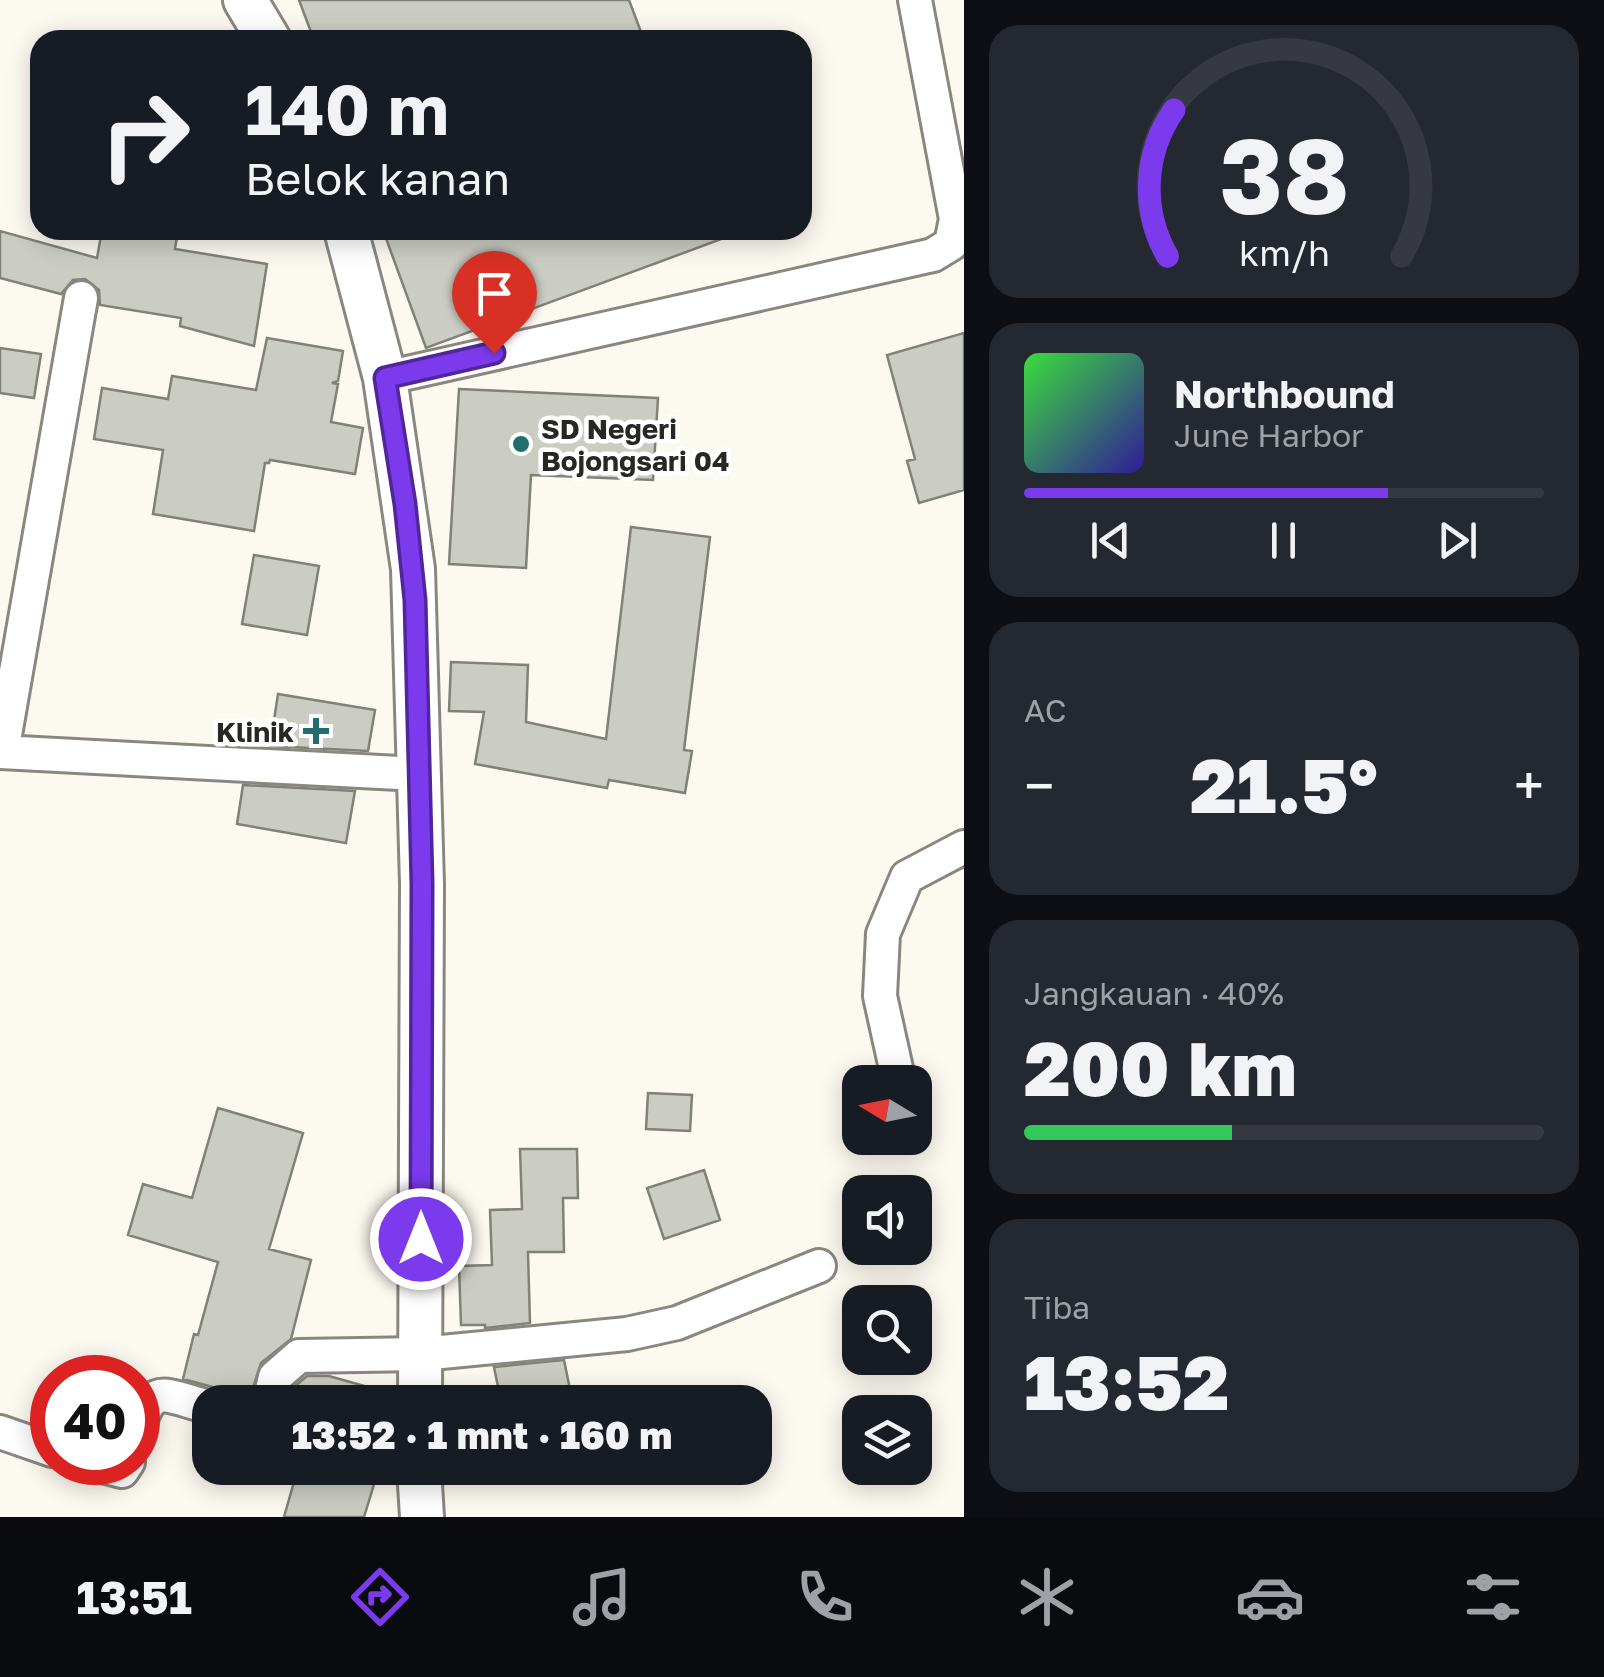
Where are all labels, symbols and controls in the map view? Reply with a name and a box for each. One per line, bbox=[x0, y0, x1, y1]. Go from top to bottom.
text: 140 m bbox=[245, 66, 449, 150]
icon: right bbox=[80, 70, 210, 200]
text: 38 bbox=[1219, 112, 1349, 237]
text: Belok kanan bbox=[245, 151, 510, 205]
text: km/h bbox=[1239, 231, 1329, 274]
pin bbox=[452, 251, 537, 354]
icon: arrive bbox=[467, 266, 522, 321]
text: Northbound bbox=[1174, 371, 1395, 416]
place label: SD Negeri Bojongsari 04 bbox=[541, 412, 729, 477]
text: June Harbor bbox=[1174, 416, 1364, 454]
marker: SD Negeri Bojongsari 04 bbox=[510, 433, 532, 455]
icon: previous bbox=[1083, 513, 1138, 568]
icon: pause bbox=[1256, 513, 1311, 568]
icon: next bbox=[1430, 513, 1485, 568]
text: AC bbox=[1024, 691, 1067, 729]
place label: Klinik bbox=[216, 715, 294, 748]
marker: Klinik bbox=[303, 718, 329, 744]
text: 21.5° bbox=[1190, 739, 1378, 830]
text: − bbox=[1024, 752, 1054, 818]
text: + bbox=[1514, 752, 1544, 818]
text: Jangkauan · 40% bbox=[1024, 974, 1284, 1012]
text: 200 km bbox=[1024, 1022, 1297, 1113]
north arrow bbox=[842, 1065, 932, 1155]
map controls bbox=[842, 1065, 932, 1485]
button: sound bbox=[842, 1175, 932, 1265]
position arrow bbox=[369, 1187, 473, 1291]
button: search bbox=[842, 1285, 932, 1375]
text: Tiba bbox=[1024, 1288, 1090, 1326]
text: 13:52 bbox=[1024, 1336, 1229, 1427]
speed limit sign: 40 bbox=[30, 1355, 160, 1485]
button: layers bbox=[842, 1395, 932, 1485]
text: 13:52 · 1 mnt · 160 m bbox=[292, 1412, 672, 1457]
icon: directions bbox=[345, 1562, 415, 1632]
icon: music bbox=[567, 1562, 637, 1632]
icon: phone bbox=[790, 1562, 860, 1632]
icon: climate bbox=[1012, 1562, 1082, 1632]
icon: car bbox=[1235, 1562, 1305, 1632]
icon: filters bbox=[1458, 1562, 1528, 1632]
text: 13:51 bbox=[76, 1570, 192, 1624]

